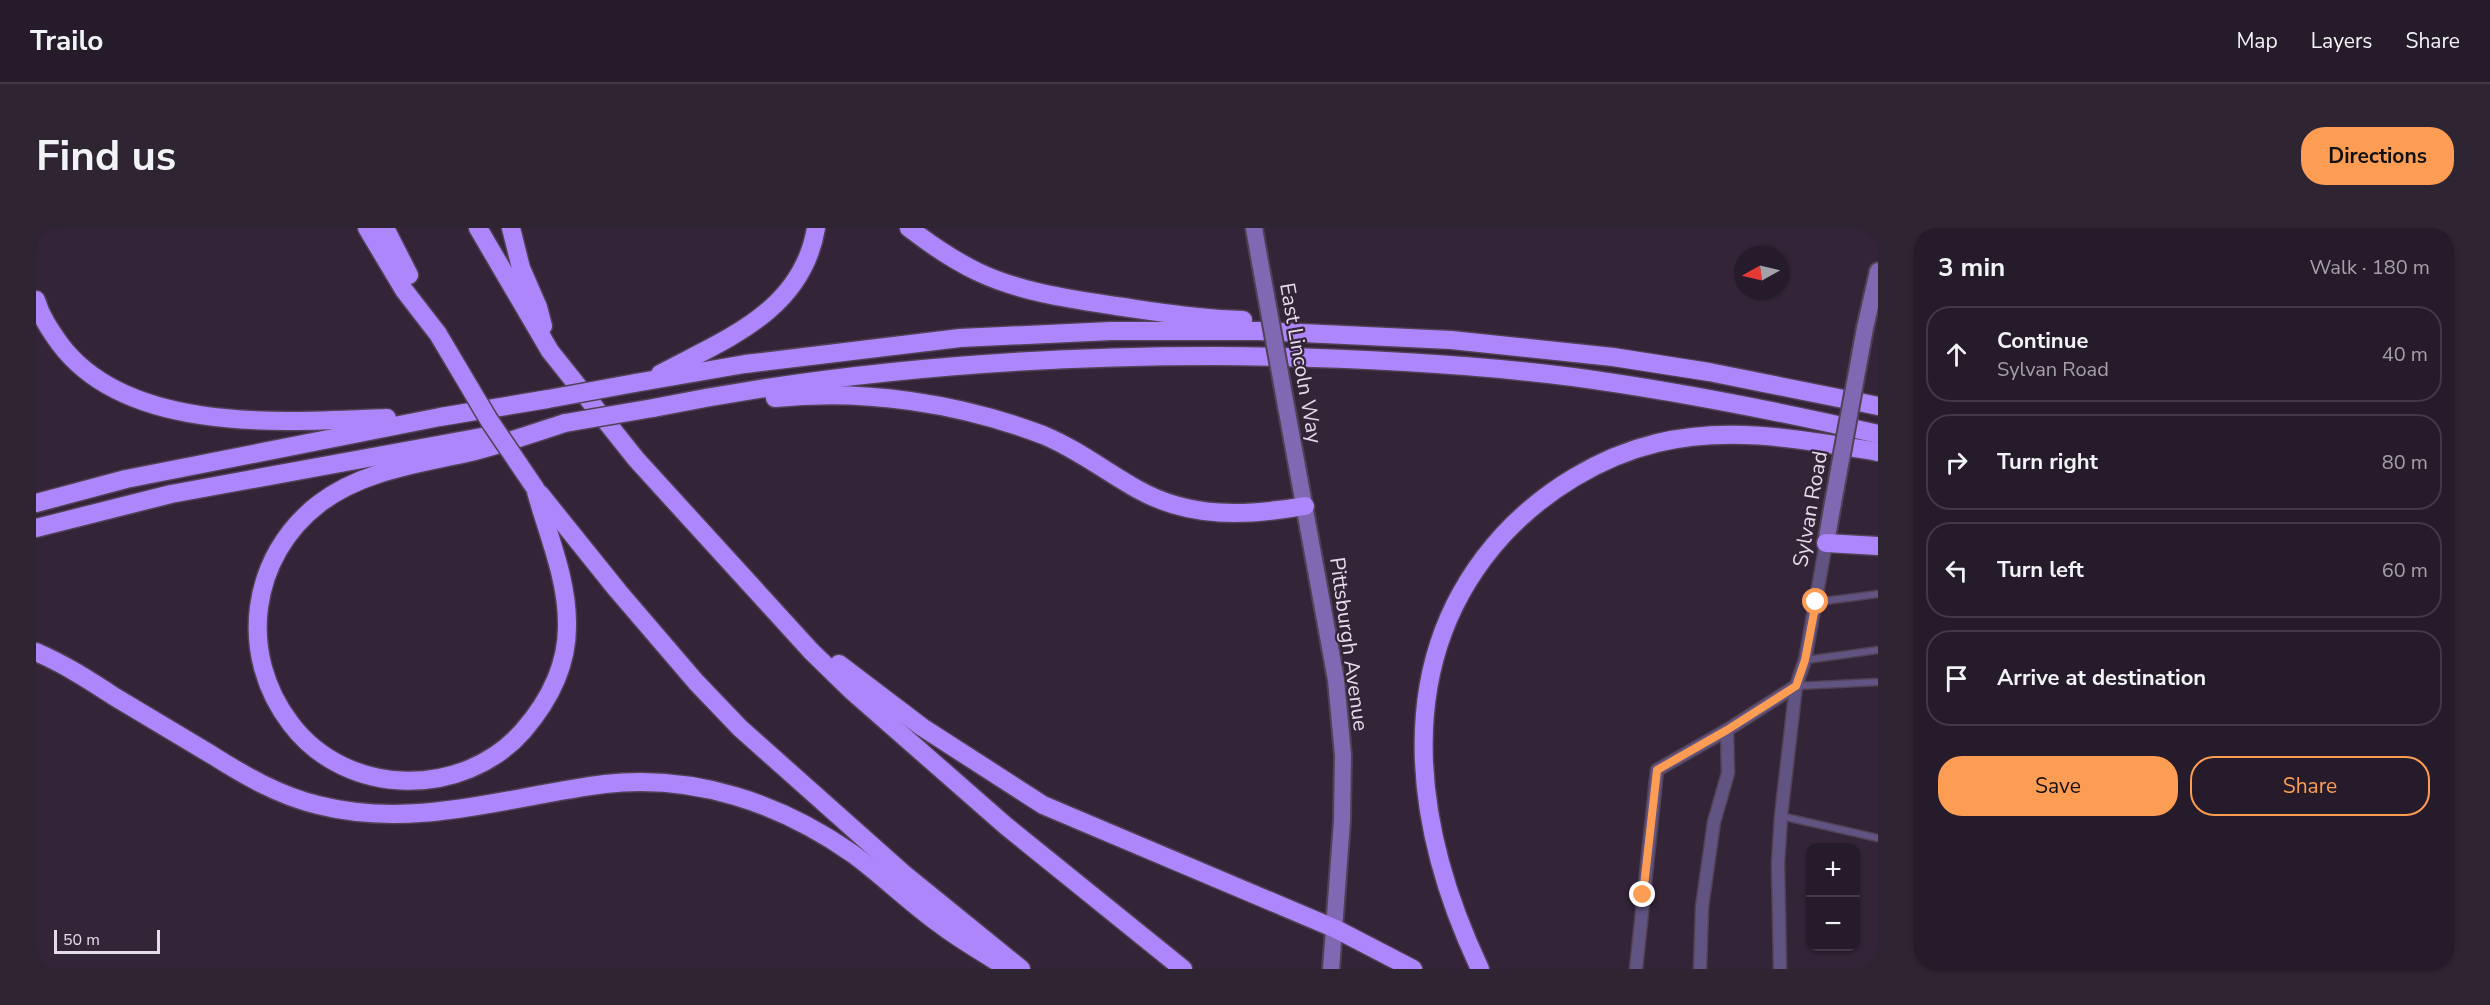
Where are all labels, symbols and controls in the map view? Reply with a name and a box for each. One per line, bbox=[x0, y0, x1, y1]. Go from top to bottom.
text: Trailo bbox=[30, 22, 103, 60]
text: Map bbox=[2236, 27, 2278, 55]
text: Layers bbox=[2311, 27, 2372, 55]
text: Share bbox=[2405, 27, 2460, 55]
button: Directions bbox=[2301, 127, 2454, 185]
text: Find us bbox=[36, 128, 176, 185]
north arrow bbox=[1734, 246, 1788, 300]
text: 3 min bbox=[1938, 250, 2005, 285]
text: Walk · 180 m bbox=[2310, 254, 2430, 281]
street label: East Lincoln Way bbox=[1273, 280, 1329, 446]
text: Continue bbox=[1997, 326, 2088, 356]
icon: ahead bbox=[1940, 338, 1973, 371]
text: 40 m bbox=[2382, 341, 2428, 368]
text: Sylvan Road bbox=[1997, 356, 2109, 383]
icon: right bbox=[1940, 446, 1973, 479]
text: Turn right bbox=[1997, 447, 2098, 477]
street label: Sylvan Road bbox=[1786, 449, 1834, 569]
text: 80 m bbox=[2382, 449, 2428, 476]
icon: left bbox=[1940, 554, 1973, 587]
street label: Pittsburgh Avenue bbox=[1323, 555, 1375, 733]
text: Turn left bbox=[1997, 555, 2084, 585]
text: 60 m bbox=[2382, 557, 2428, 584]
route start bbox=[1802, 588, 1828, 614]
icon: arrive bbox=[1940, 662, 1973, 695]
text: Arrive at destination bbox=[1997, 663, 2206, 693]
button: Save bbox=[1938, 756, 2178, 816]
button: Share bbox=[2190, 756, 2430, 816]
map controls bbox=[1806, 843, 1860, 951]
button: + bbox=[1806, 843, 1860, 897]
route end bbox=[1629, 881, 1655, 907]
button: − bbox=[1806, 897, 1860, 951]
scale bar bbox=[54, 927, 160, 954]
text: 50 m bbox=[63, 929, 100, 951]

